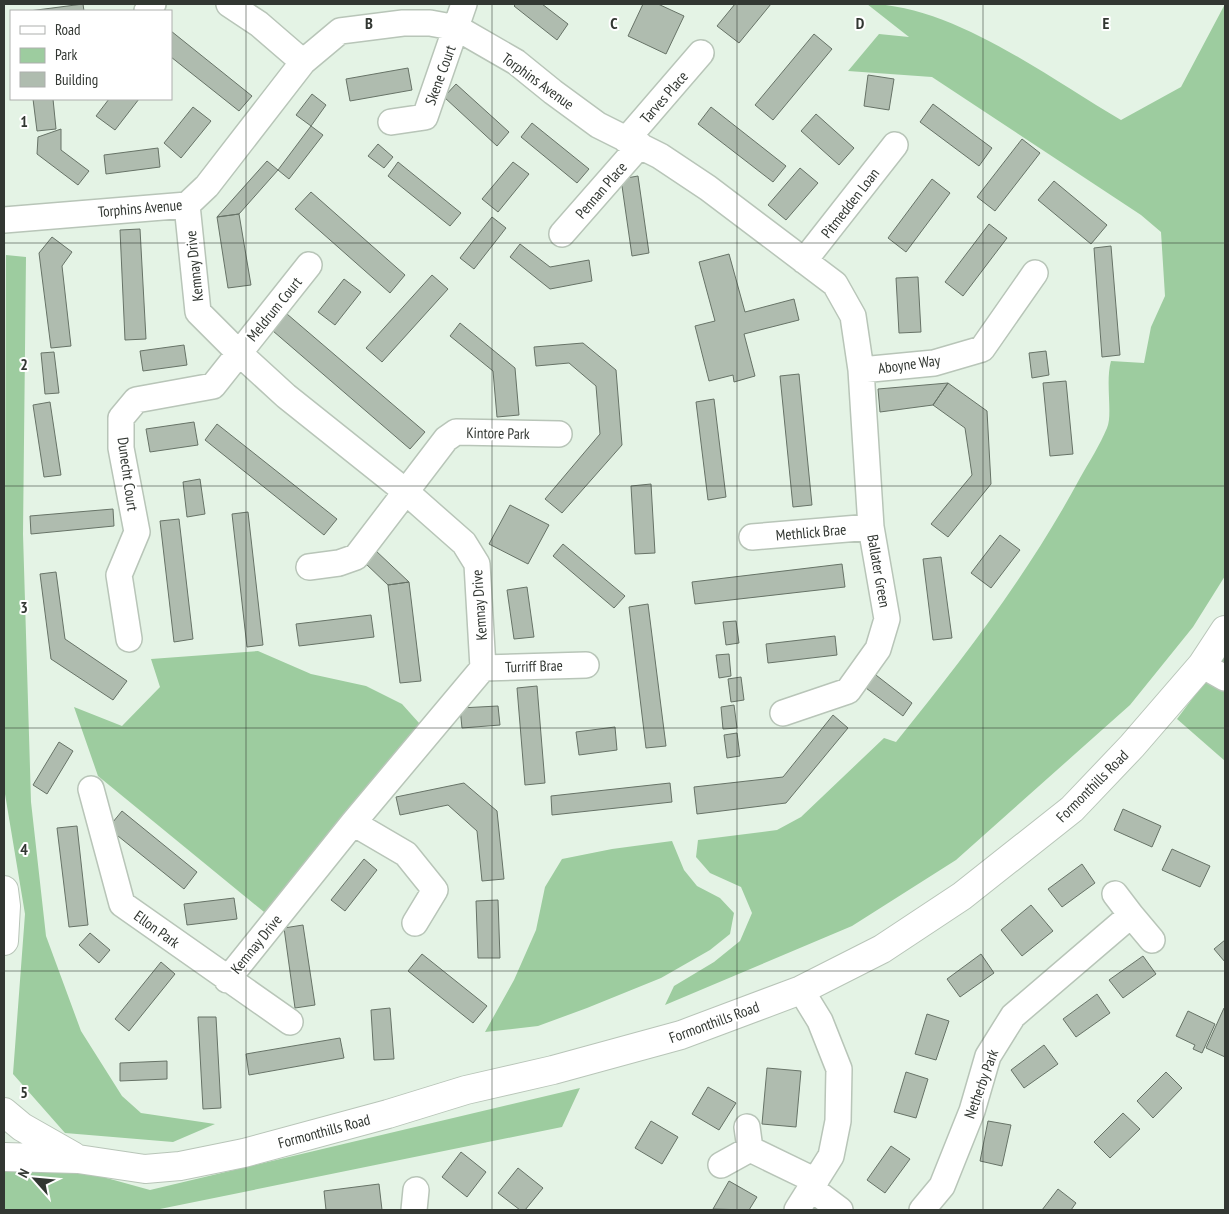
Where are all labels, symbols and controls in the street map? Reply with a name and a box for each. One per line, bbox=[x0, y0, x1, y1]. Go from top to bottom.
legend bbox=[10, 10, 172, 100]
text: B bbox=[365, 13, 373, 33]
text: C bbox=[610, 13, 618, 33]
text: D bbox=[856, 13, 865, 33]
text: E bbox=[1103, 13, 1110, 33]
text: Road bbox=[55, 20, 81, 39]
street label: Skene Court bbox=[420, 42, 460, 108]
text: Park bbox=[55, 45, 77, 64]
street label: Torphins Avenue bbox=[498, 48, 578, 114]
street label: Tarves Place bbox=[636, 67, 692, 127]
text: Building bbox=[55, 70, 98, 89]
text: 1 bbox=[20, 111, 28, 131]
street label: Pennan Place bbox=[571, 158, 631, 222]
street label: Pitmedden Loan bbox=[817, 164, 883, 242]
street label: Torphins Avenue bbox=[97, 195, 183, 221]
street label: Kemnay Drive bbox=[181, 230, 207, 302]
street label: Meldrum Court bbox=[242, 273, 306, 345]
street label: Aboyne Way bbox=[877, 350, 942, 378]
text: 2 bbox=[20, 354, 28, 374]
street label: Kintore Park bbox=[466, 423, 530, 443]
street label: Dunecht Court bbox=[113, 436, 143, 512]
street label: Methlick Brae bbox=[775, 519, 847, 545]
street label: Ballater Green bbox=[863, 533, 895, 609]
street label: Kemnay Drive bbox=[467, 569, 491, 641]
text: 3 bbox=[20, 597, 28, 617]
street label: Turriff Brae bbox=[505, 655, 563, 677]
street label: Formonthills Road bbox=[1052, 746, 1132, 826]
text: 4 bbox=[20, 839, 28, 859]
street label: Ellon Park bbox=[130, 906, 184, 952]
street label: Kemnay Drive bbox=[226, 910, 286, 978]
street label: Formonthills Road bbox=[666, 997, 762, 1047]
street label: Netherby Park bbox=[960, 1047, 1002, 1121]
text: 5 bbox=[20, 1082, 28, 1102]
street label: Formonthills Road bbox=[276, 1110, 372, 1152]
north arrow bbox=[10, 1154, 60, 1204]
text: N bbox=[14, 1166, 33, 1181]

